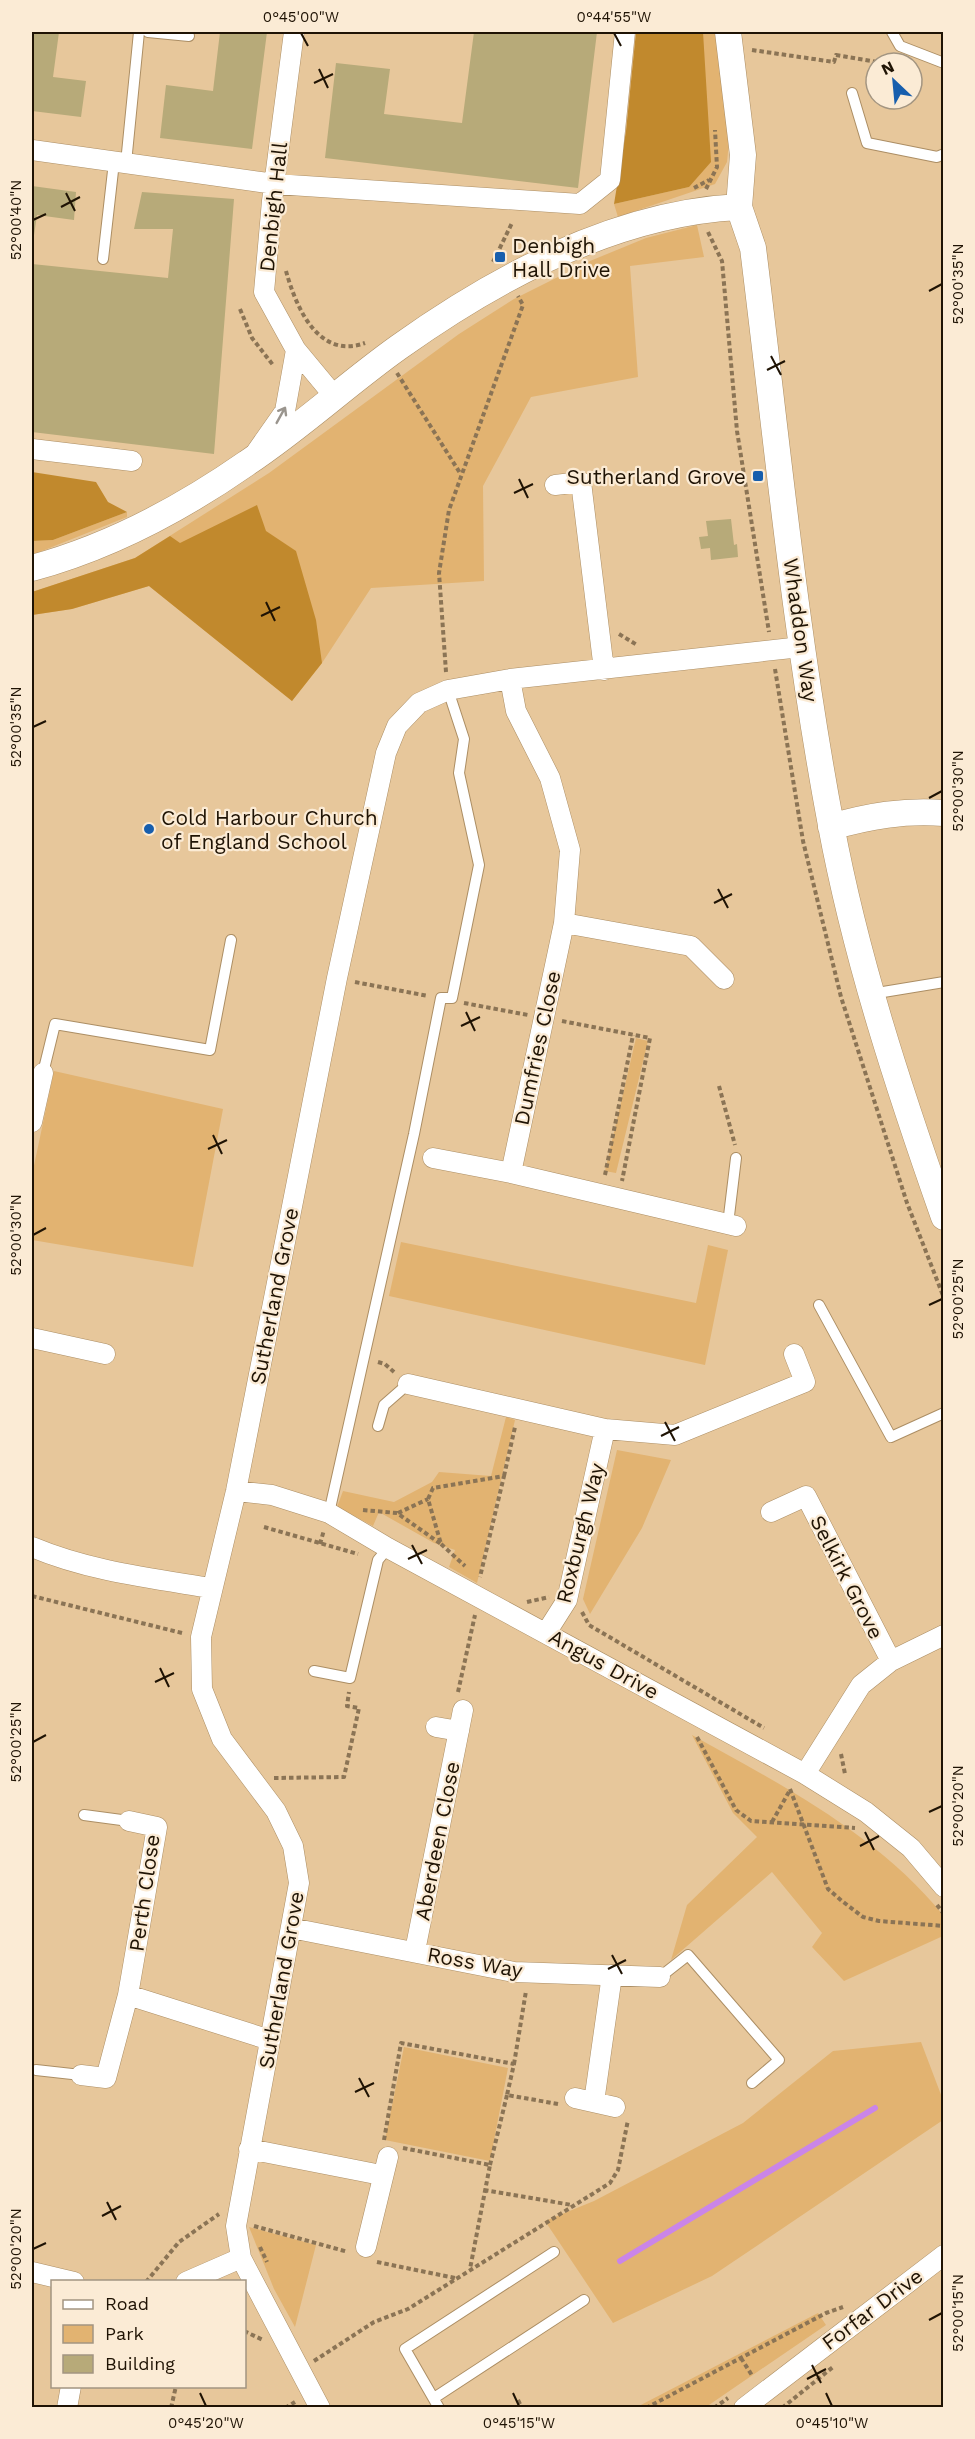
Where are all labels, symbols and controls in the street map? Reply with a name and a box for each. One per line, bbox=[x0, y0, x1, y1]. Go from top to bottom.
text: 0°45'00"W bbox=[263, 8, 339, 26]
text: 0°44'55"W bbox=[577, 8, 651, 26]
north arrow bbox=[864, 51, 924, 111]
text: N bbox=[878, 57, 897, 79]
street label: Denbigh Hall bbox=[254, 140, 292, 273]
text: 52°00'40"N bbox=[7, 180, 25, 260]
place label: Denbigh Hall Drive bbox=[512, 233, 611, 282]
text: 52°00'35"N bbox=[949, 243, 967, 325]
marker: Denbigh Hall Drive bbox=[493, 250, 507, 264]
one-way arrow bbox=[275, 407, 287, 424]
place label: Sutherland Grove bbox=[566, 464, 746, 489]
marker: Sutherland Grove bbox=[751, 469, 765, 483]
street label: Whaddon Way bbox=[779, 556, 823, 704]
text: 52°00'35"N bbox=[7, 686, 25, 768]
text: 52°00'30"N bbox=[949, 750, 967, 832]
place label: Cold Harbour Church of England School bbox=[161, 805, 378, 854]
marker: Cold Harbour Church of England School bbox=[142, 822, 156, 836]
street label: Dumfries Close bbox=[508, 968, 566, 1128]
text: 52°00'30"N bbox=[7, 1194, 25, 1276]
street label: Sutherland Grove bbox=[245, 1206, 303, 1386]
text: 52°00'25"N bbox=[949, 1258, 967, 1340]
street label: Roxburgh Way bbox=[551, 1460, 610, 1606]
street label: Selkirk Grove bbox=[805, 1511, 889, 1643]
street label: Angus Drive bbox=[545, 1624, 663, 1704]
text: 52°00'25"N bbox=[7, 1701, 25, 1783]
street label: Aberdeen Close bbox=[409, 1759, 465, 1923]
text: 52°00'20"N bbox=[949, 1765, 967, 1847]
street label: Perth Close bbox=[123, 1833, 165, 1953]
street label: Sutherland Grove bbox=[253, 1889, 309, 2071]
street label: Ross Way bbox=[425, 1941, 525, 1983]
text: 52°00'20"N bbox=[7, 2208, 25, 2290]
street label: Forfar Drive bbox=[817, 2263, 927, 2355]
text: 52°00'15"N bbox=[949, 2274, 967, 2352]
legend bbox=[51, 2280, 246, 2388]
text: Road bbox=[105, 2293, 149, 2314]
text: Park bbox=[105, 2323, 144, 2344]
text: Building bbox=[105, 2353, 175, 2374]
text: 0°45'20"W bbox=[168, 2414, 244, 2432]
text: 0°45'15"W bbox=[483, 2414, 555, 2432]
text: 0°45'10"W bbox=[796, 2414, 868, 2432]

